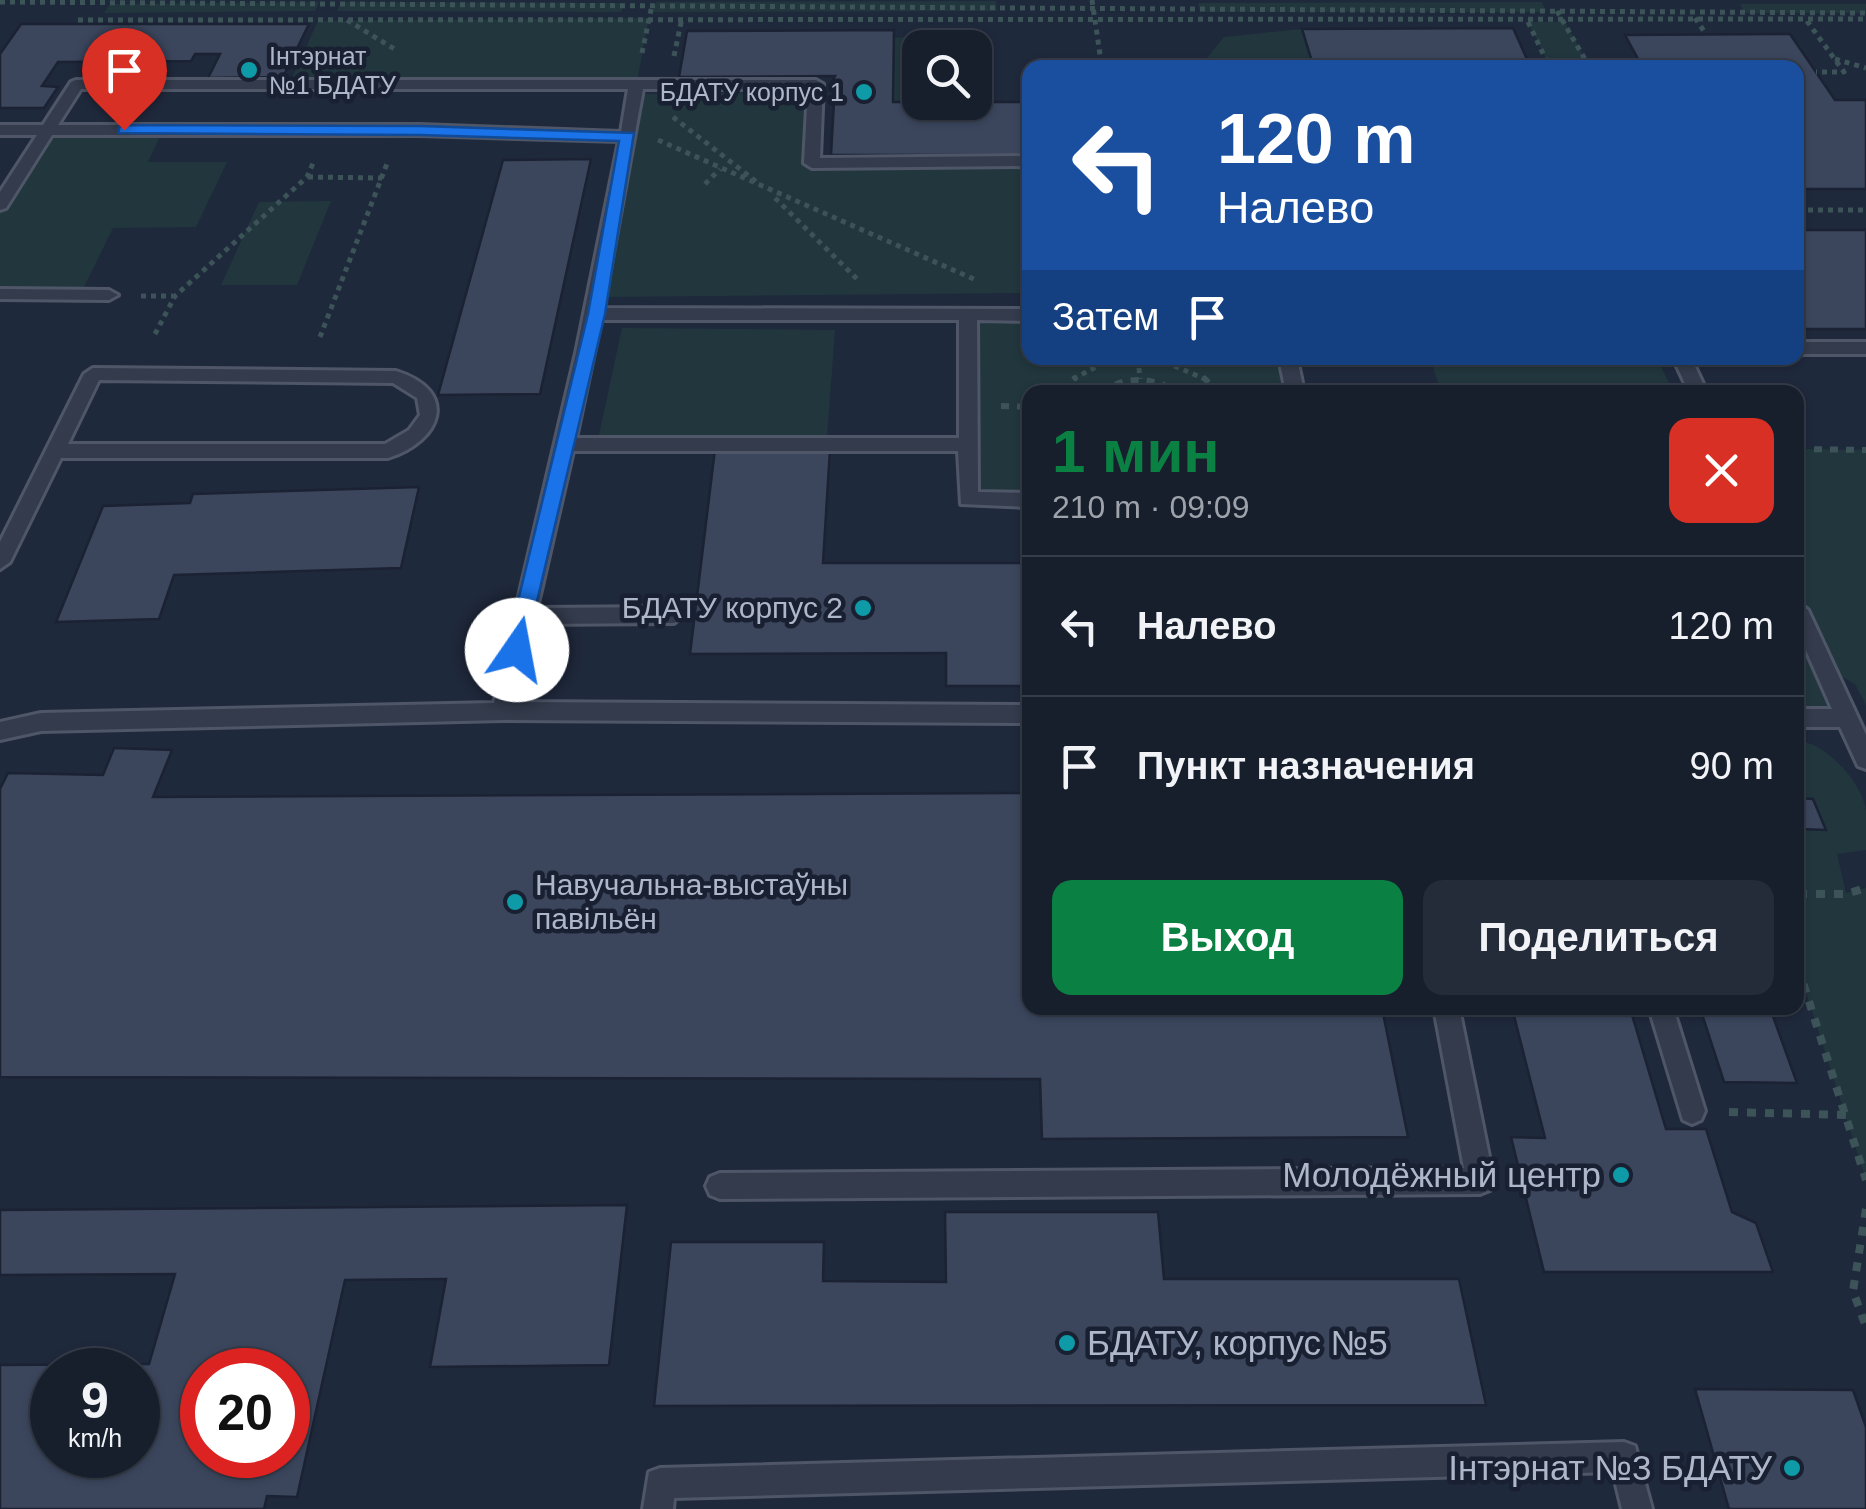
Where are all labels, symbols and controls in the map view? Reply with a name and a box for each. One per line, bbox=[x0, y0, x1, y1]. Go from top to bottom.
pin bbox=[82, 28, 167, 131]
map controls bbox=[902, 30, 992, 120]
button: search bbox=[902, 30, 992, 120]
place label: Інтэрнат №1 БДАТУ bbox=[269, 42, 396, 99]
icon: arrive bbox=[97, 43, 152, 98]
marker: Інтэрнат №1 БДАТУ bbox=[238, 59, 260, 81]
place label: БДАТУ корпус 1 bbox=[660, 78, 844, 106]
marker: БДАТУ корпус 1 bbox=[853, 81, 875, 103]
icon: left bbox=[1052, 100, 1182, 230]
text: 120 m bbox=[1217, 100, 1415, 178]
text: Налево bbox=[1217, 182, 1374, 233]
icon: arrive bbox=[1180, 290, 1235, 345]
text: Затем bbox=[1052, 296, 1160, 338]
text: 1 мин bbox=[1052, 418, 1220, 485]
button: close bbox=[1669, 418, 1774, 523]
text: 210 m · 09:09 bbox=[1052, 489, 1249, 525]
place label: БДАТУ корпус 2 bbox=[622, 591, 843, 624]
marker: БДАТУ корпус 2 bbox=[852, 597, 874, 619]
position arrow bbox=[465, 598, 569, 702]
icon: left bbox=[1052, 599, 1107, 654]
text: Налево bbox=[1137, 605, 1276, 647]
text: 120 m bbox=[1668, 605, 1774, 647]
icon: arrive bbox=[1052, 739, 1107, 794]
text: Пункт назначения bbox=[1137, 745, 1475, 787]
text: 90 m bbox=[1690, 745, 1774, 787]
place label: Навучальна-выстаўны павільён bbox=[535, 868, 848, 935]
button: Выход bbox=[1052, 880, 1403, 995]
button: Поделиться bbox=[1423, 880, 1774, 995]
marker: Навучальна-выстаўны павільён bbox=[504, 891, 526, 913]
place label: Молодёжный центр bbox=[1282, 1155, 1601, 1194]
marker: Молодёжный центр bbox=[1610, 1164, 1632, 1186]
place label: БДАТУ, корпус №5 bbox=[1087, 1323, 1388, 1362]
marker: БДАТУ, корпус №5 bbox=[1056, 1332, 1078, 1354]
speed limit sign: 20 bbox=[180, 1348, 310, 1478]
text: 9 bbox=[81, 1373, 109, 1429]
text: km/h bbox=[68, 1424, 122, 1452]
place label: Інтэрнат №3 БДАТУ bbox=[1448, 1448, 1773, 1487]
marker: Інтэрнат №3 БДАТУ bbox=[1781, 1457, 1803, 1479]

